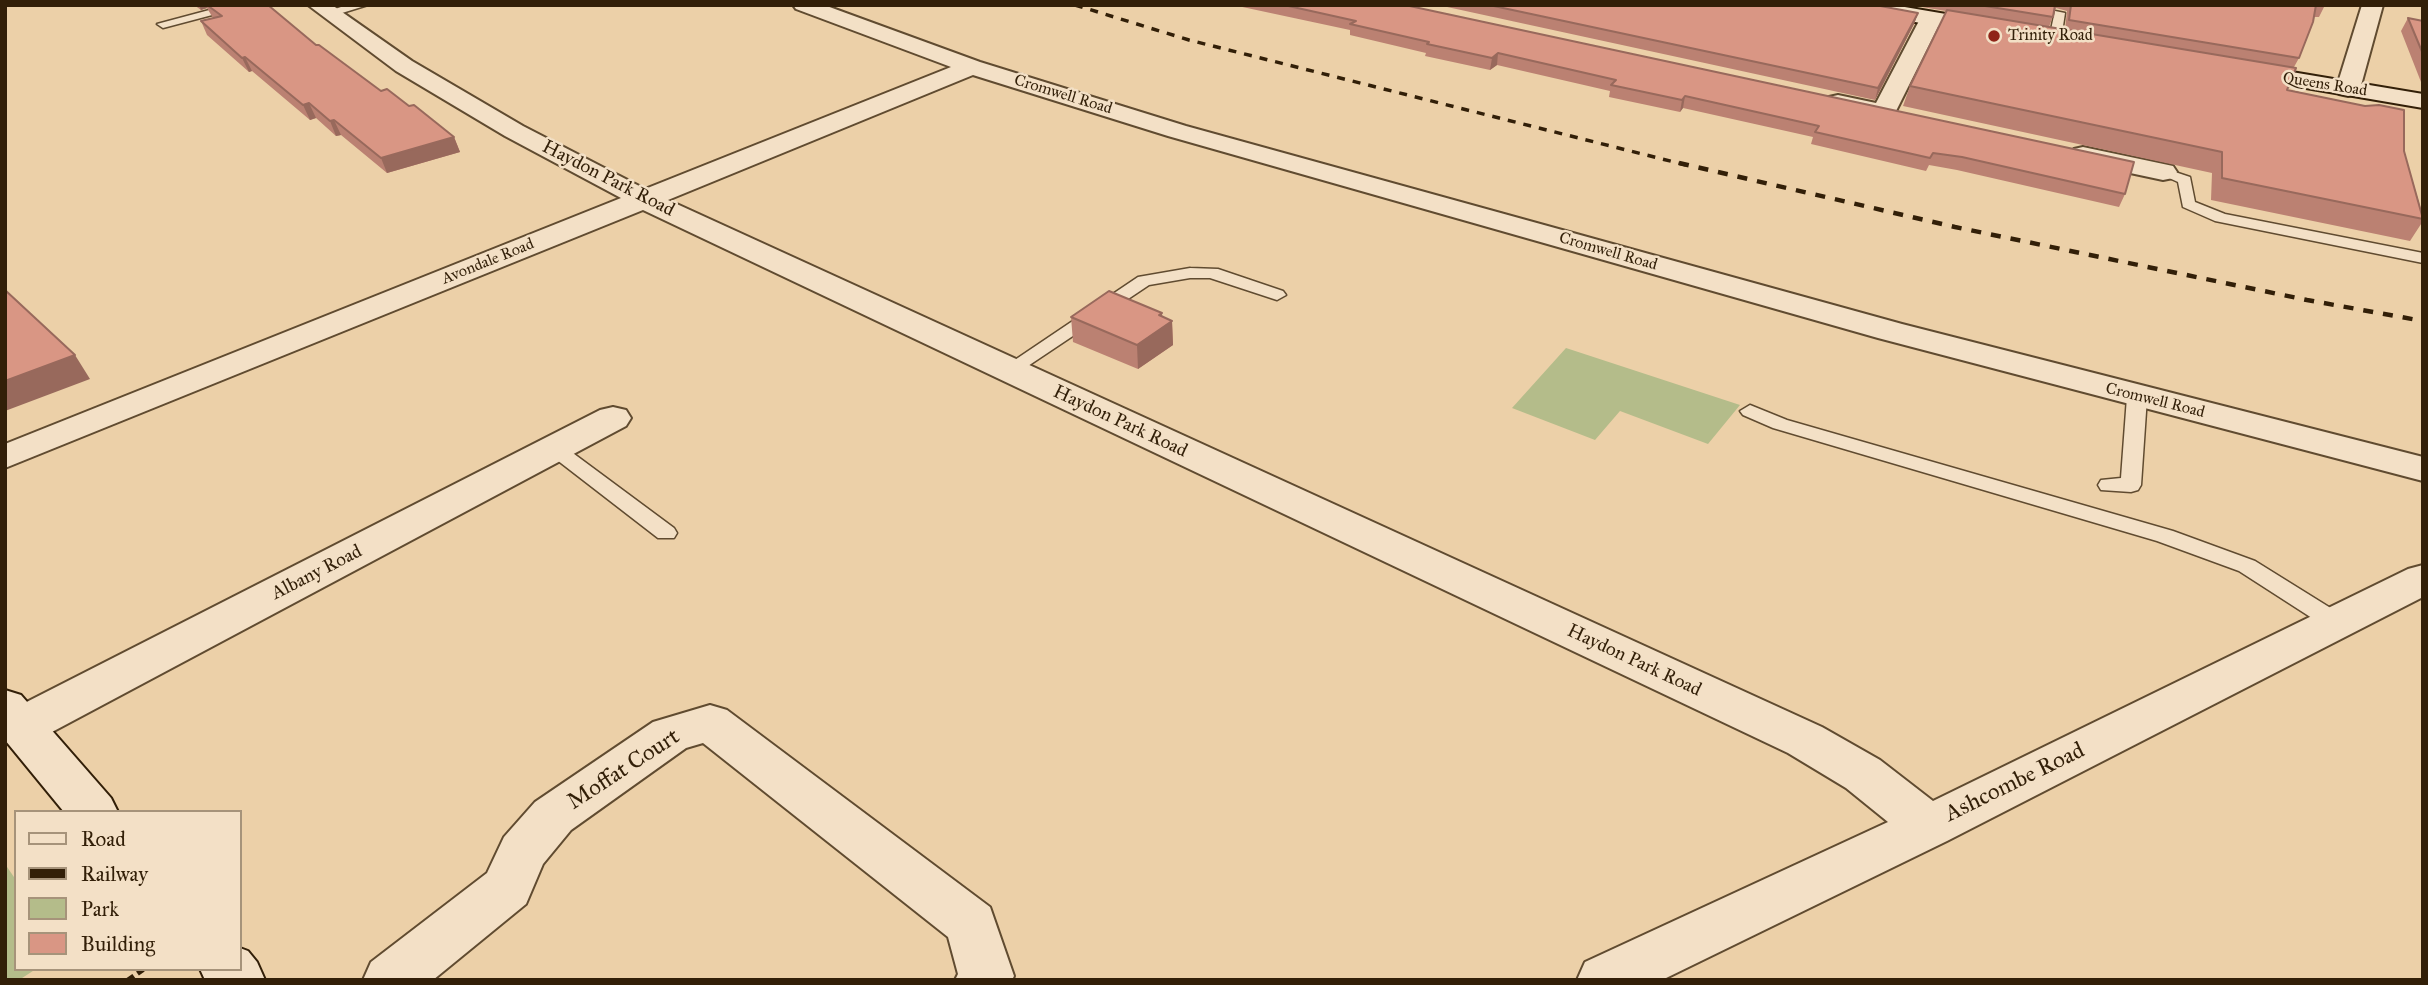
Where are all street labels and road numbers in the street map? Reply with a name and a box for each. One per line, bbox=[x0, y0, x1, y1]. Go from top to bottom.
street label: Queens Road bbox=[2281, 69, 2369, 101]
street label: Cromwell Road bbox=[1012, 71, 1114, 119]
street label: Haydon Park Road bbox=[538, 136, 678, 222]
street label: Cromwell Road bbox=[1557, 229, 1659, 275]
street label: Avondale Road bbox=[439, 235, 537, 289]
street label: Cromwell Road bbox=[2103, 379, 2207, 423]
street label: Haydon Park Road bbox=[1049, 381, 1191, 463]
street label: Albany Road bbox=[268, 540, 366, 606]
street label: Haydon Park Road bbox=[1563, 620, 1705, 702]
street label: Moffat Court bbox=[563, 724, 685, 816]
street label: Ashcombe Road bbox=[1941, 737, 2089, 829]

